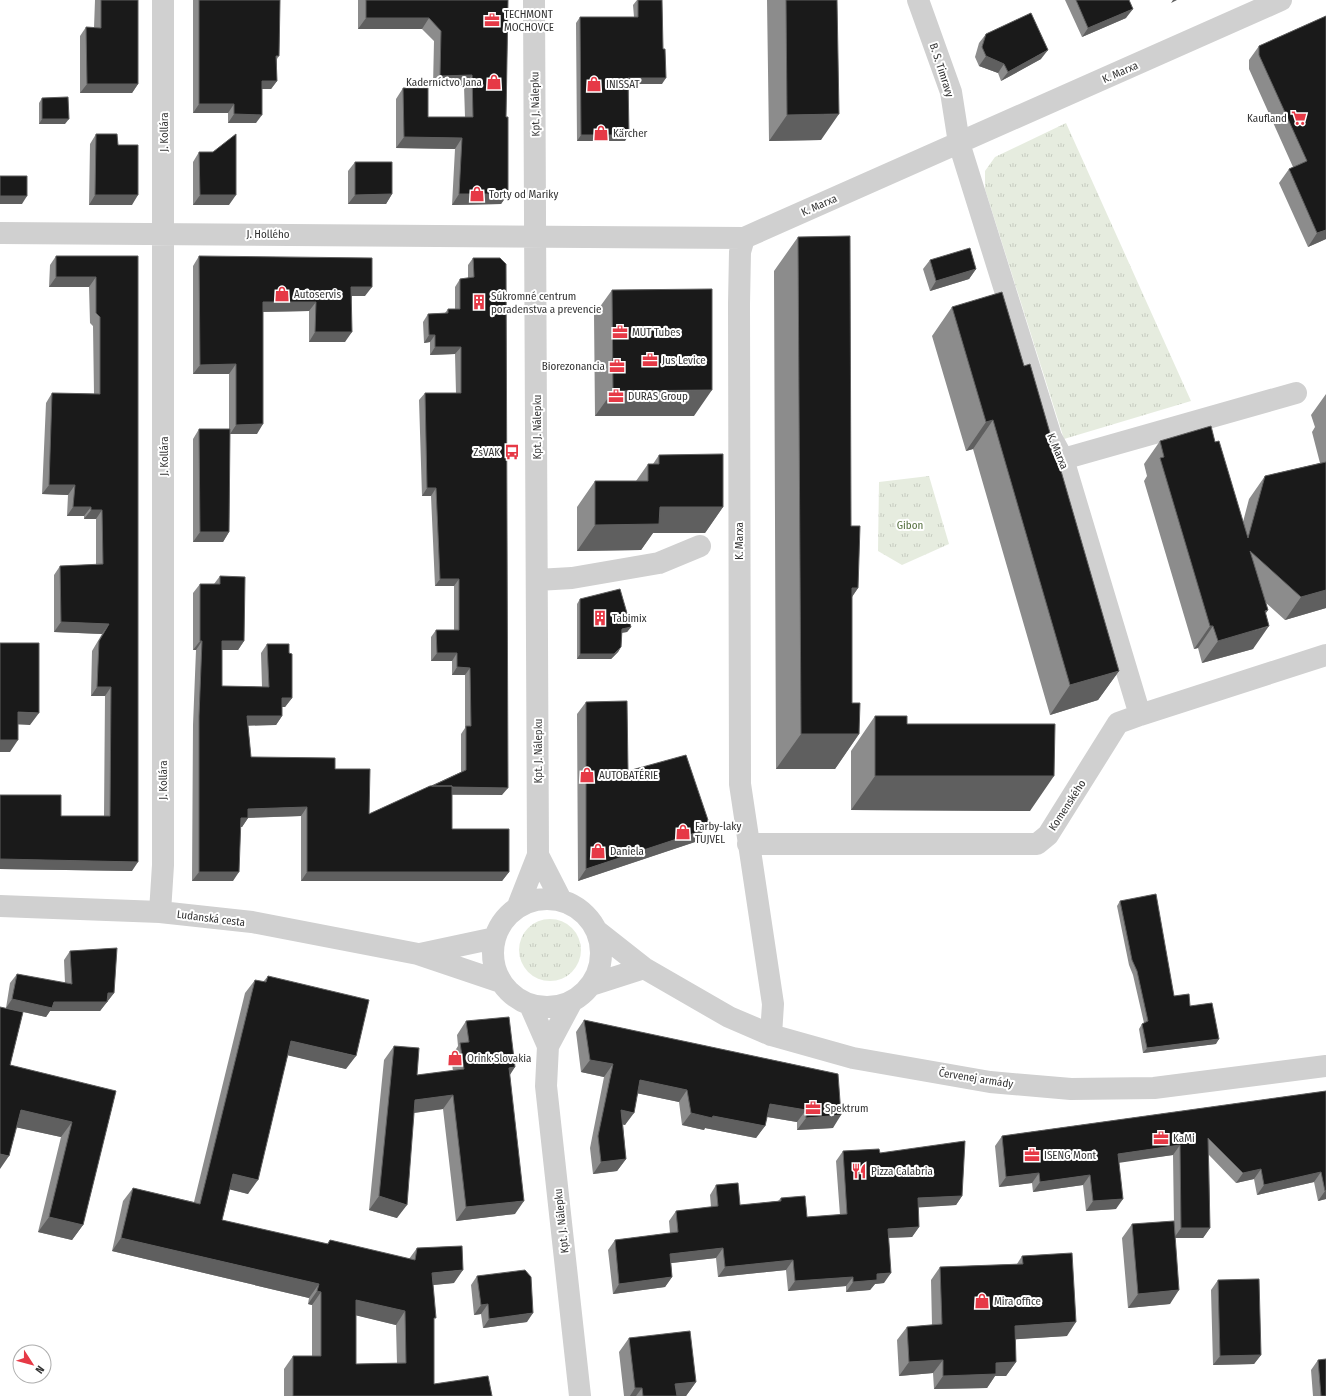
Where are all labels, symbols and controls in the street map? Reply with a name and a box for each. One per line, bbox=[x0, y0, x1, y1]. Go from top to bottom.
place label: TECHMONT MOCHOVCE bbox=[504, 8, 554, 34]
office icon: TECHMONT MOCHOVCE bbox=[483, 11, 501, 29]
street label: B. S. Timravy bbox=[927, 41, 956, 99]
street label: K. Marxa bbox=[1100, 59, 1140, 86]
street label: Kpt. J. Nálepku bbox=[528, 71, 543, 137]
shop icon: Kaderníctvo Jana bbox=[485, 73, 503, 91]
shop icon: INISSAT bbox=[585, 75, 603, 93]
place label: Kaderníctvo Jana bbox=[406, 76, 482, 89]
place label: INISSAT bbox=[606, 78, 640, 91]
supermarket icon: Kaufland bbox=[1290, 109, 1308, 127]
street label: J. Kollára bbox=[158, 112, 171, 152]
place label: Kaufland bbox=[1247, 112, 1287, 125]
shop icon: Kärcher bbox=[592, 124, 610, 142]
place label: Kärcher bbox=[613, 127, 648, 140]
shop icon: Torty od Mariky bbox=[468, 185, 486, 203]
place label: Torty od Mariky bbox=[489, 188, 558, 201]
street label: K. Marxa bbox=[799, 192, 839, 219]
street label: J. Hollého bbox=[246, 228, 290, 241]
shop icon: Autoservis bbox=[273, 285, 291, 303]
place label: Autoservis bbox=[294, 288, 341, 301]
place label: Súkromné centrum poradenstva a prevencie bbox=[491, 290, 601, 316]
building icon: Súkromné centrum poradenstva a prevencie bbox=[470, 293, 488, 311]
office icon: MUT Tubes bbox=[611, 323, 629, 341]
place label: MUT Tubes bbox=[632, 326, 681, 339]
office icon: Jus Levice bbox=[641, 351, 659, 369]
place label: Jus Levice bbox=[662, 354, 706, 367]
office icon: Biorezonancia bbox=[608, 357, 626, 375]
place label: Biorezonancia bbox=[542, 360, 605, 373]
office icon: DURAS Group bbox=[607, 387, 625, 405]
place label: DURAS Group bbox=[628, 390, 688, 403]
street label: Kpt. J. Nálepku bbox=[531, 394, 544, 460]
street label: K. Marxa bbox=[1044, 431, 1071, 471]
street label: J. Kollára bbox=[158, 436, 171, 476]
bus stop icon: ZsVAK bbox=[503, 443, 521, 461]
place label: ZsVAK bbox=[473, 446, 500, 459]
park label: Gibon bbox=[897, 519, 923, 532]
street label: K. Marxa bbox=[733, 522, 746, 560]
building icon: Tabimix bbox=[591, 609, 609, 627]
place label: Tabimix bbox=[612, 612, 647, 625]
street label: Kpt. J. Nálepku bbox=[532, 718, 545, 784]
street label: J. Kollára bbox=[157, 760, 170, 800]
shop icon: AUTOBATÉRIE bbox=[578, 766, 596, 784]
place label: AUTOBATÉRIE bbox=[599, 768, 658, 782]
street label: Komenského bbox=[1046, 777, 1089, 833]
place label: Farby-laky TUJVEL bbox=[695, 820, 741, 846]
shop icon: Farby-laky TUJVEL bbox=[674, 823, 692, 841]
shop icon: Daniela bbox=[589, 842, 607, 860]
place label: Daniela bbox=[610, 845, 644, 858]
street label: Ludanská cesta bbox=[176, 908, 246, 929]
shop icon: Orink Slovakia bbox=[446, 1049, 464, 1067]
place label: Orink Slovakia bbox=[467, 1052, 532, 1065]
street label: Červenej armády bbox=[938, 1065, 1014, 1091]
office icon: Spektrum bbox=[804, 1099, 822, 1117]
place label: Spektrum bbox=[825, 1102, 869, 1115]
office icon: KaMi bbox=[1152, 1129, 1170, 1147]
place label: KaMi bbox=[1173, 1132, 1195, 1145]
office icon: ISENG Mont bbox=[1023, 1146, 1041, 1164]
place label: ISENG Mont bbox=[1044, 1149, 1096, 1162]
restaurant icon: Pizza Calabria bbox=[850, 1162, 868, 1180]
place label: Pizza Calabria bbox=[871, 1165, 933, 1178]
street label: Kpt. J. Nálepku bbox=[552, 1188, 571, 1254]
shop icon: Mira office bbox=[973, 1292, 991, 1310]
place label: Mira office bbox=[994, 1295, 1041, 1308]
north arrow bbox=[12, 1344, 52, 1384]
text: N bbox=[32, 1363, 47, 1376]

